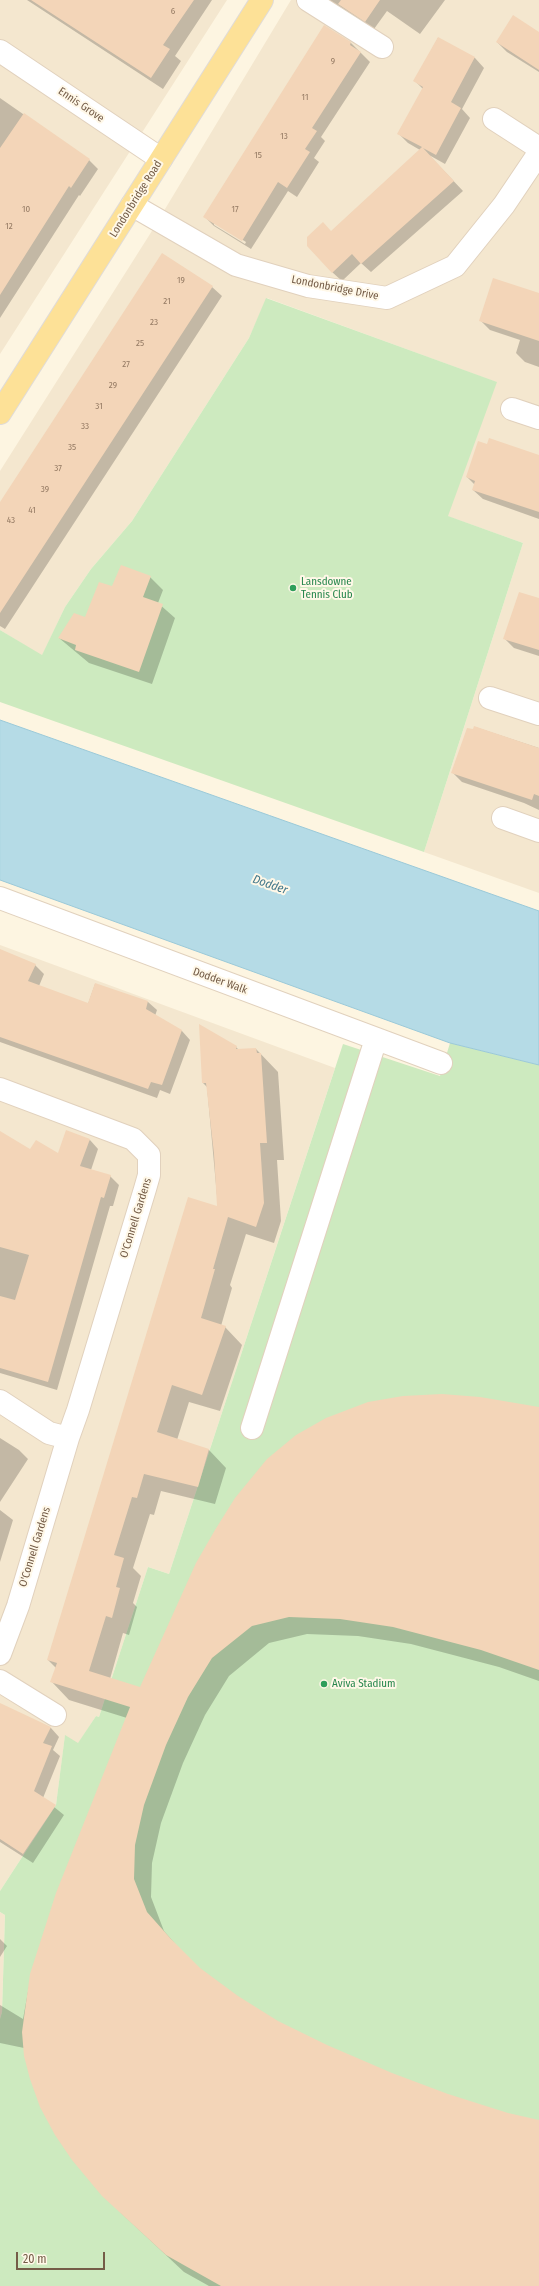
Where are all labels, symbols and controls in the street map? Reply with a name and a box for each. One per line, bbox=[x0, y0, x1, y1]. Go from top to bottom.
house number: 6 bbox=[171, 6, 175, 16]
house number: 9 bbox=[331, 56, 335, 66]
street label: Ennis Grove bbox=[56, 85, 106, 125]
house number: 11 bbox=[302, 92, 308, 102]
house number: 13 bbox=[280, 131, 288, 141]
house number: 15 bbox=[254, 150, 262, 160]
street label: Londonbridge Road bbox=[107, 158, 165, 240]
house number: 10 bbox=[22, 204, 30, 214]
house number: 17 bbox=[231, 204, 239, 214]
house number: 12 bbox=[5, 221, 13, 231]
street label: Londonbridge Drive bbox=[290, 273, 380, 303]
house number: 19 bbox=[177, 275, 185, 285]
house number: 21 bbox=[163, 296, 171, 306]
house number: 23 bbox=[150, 317, 158, 327]
house number: 25 bbox=[136, 338, 144, 348]
house number: 27 bbox=[122, 359, 130, 369]
house number: 29 bbox=[109, 380, 117, 390]
house number: 31 bbox=[95, 401, 103, 411]
house number: 33 bbox=[81, 421, 89, 431]
house number: 35 bbox=[68, 442, 76, 452]
house number: 37 bbox=[54, 463, 62, 473]
house number: 39 bbox=[41, 484, 49, 494]
house number: 41 bbox=[28, 505, 36, 515]
house number: 43 bbox=[7, 515, 15, 525]
place label: Lansdowne Tennis Club bbox=[301, 575, 353, 601]
marker: Lansdowne Tennis Club bbox=[288, 583, 298, 593]
water label: Dodder bbox=[251, 872, 289, 898]
street label: Dodder Walk bbox=[191, 965, 249, 997]
street label: O'Connell Gardens bbox=[118, 1177, 154, 1259]
street label: O'Connell Gardens bbox=[17, 1506, 53, 1588]
place label: Aviva Stadium bbox=[332, 1677, 395, 1691]
marker: Aviva Stadium bbox=[319, 1679, 329, 1689]
scale bar bbox=[18, 2244, 107, 2270]
text: 20 m bbox=[23, 2252, 47, 2266]

